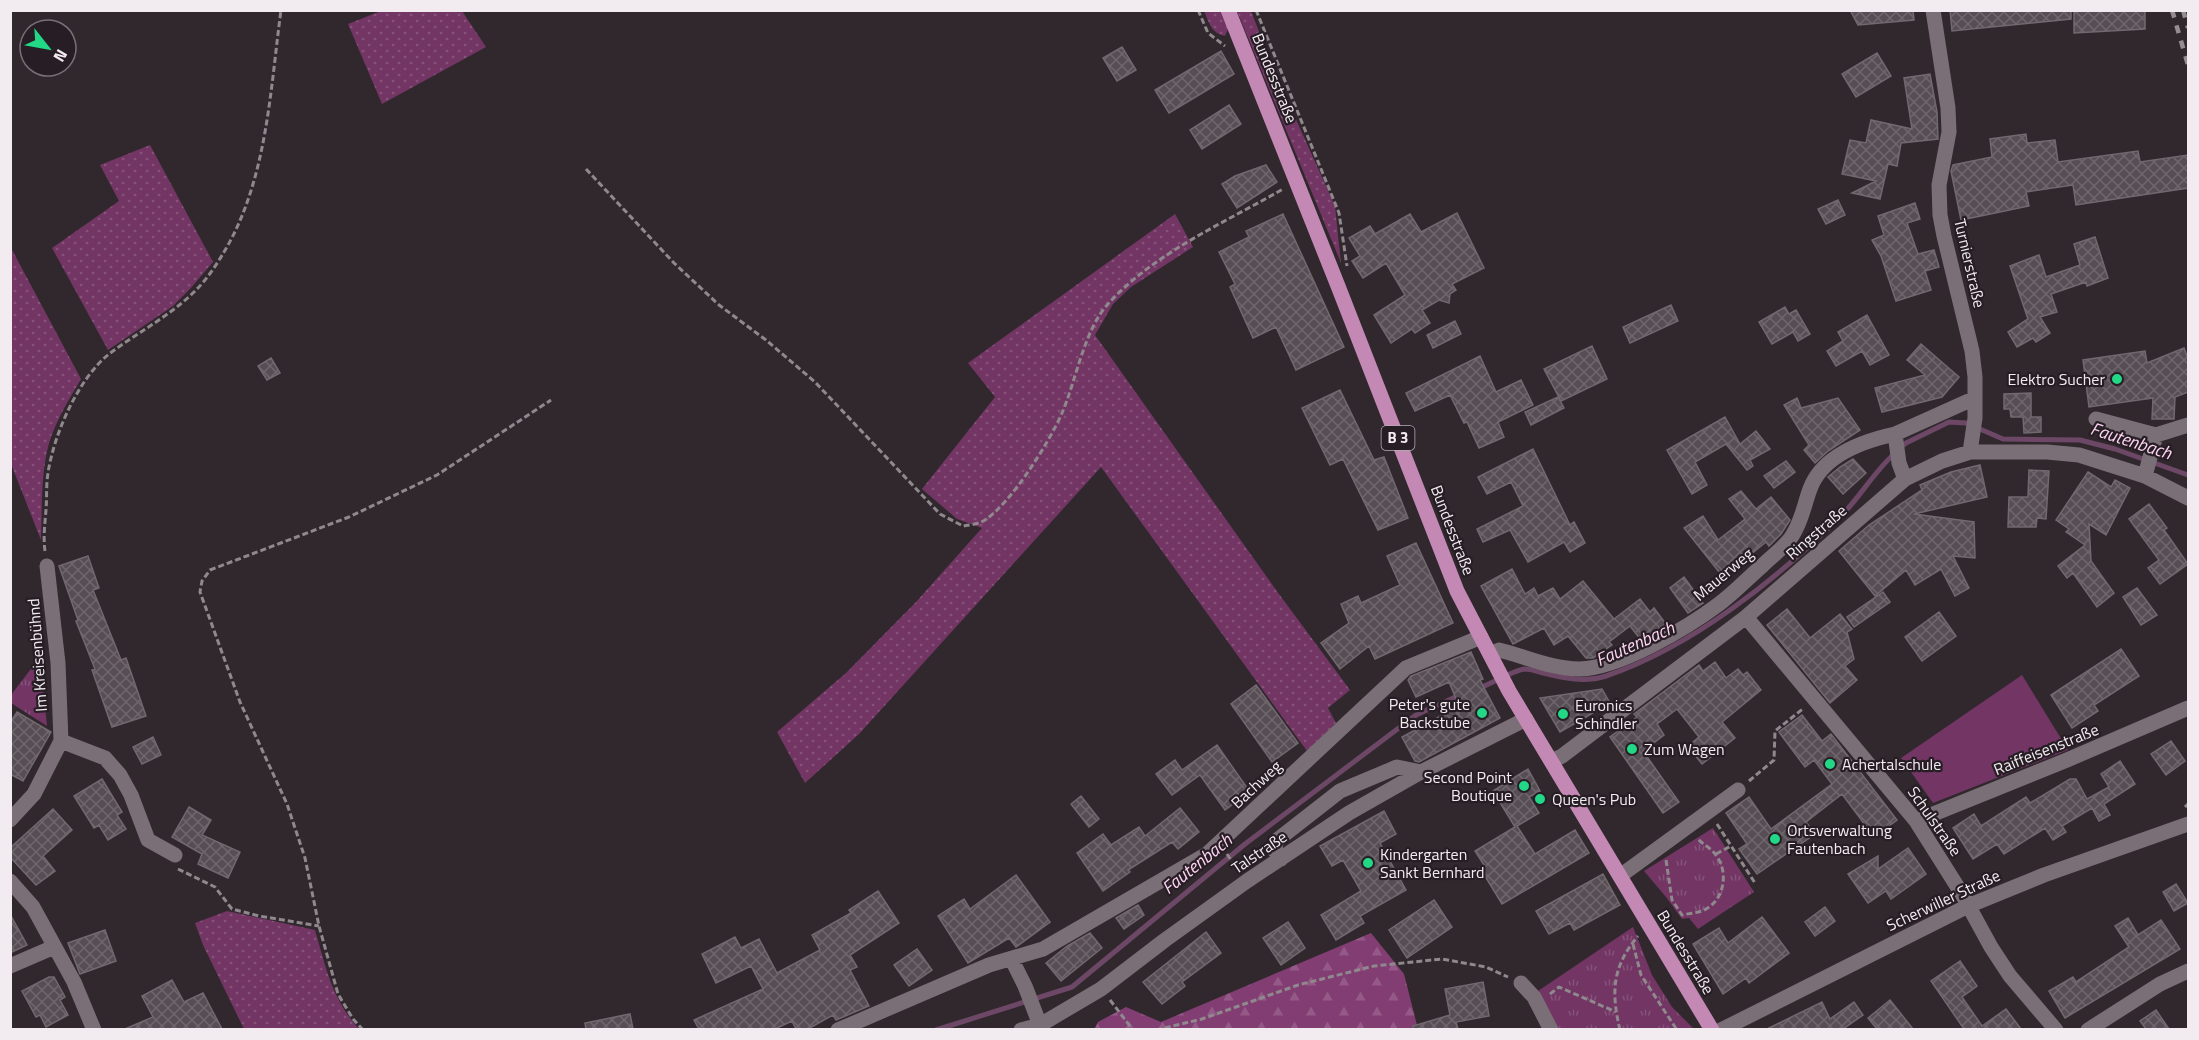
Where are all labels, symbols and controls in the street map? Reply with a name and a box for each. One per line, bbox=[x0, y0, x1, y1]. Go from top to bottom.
north arrow bbox=[18, 18, 78, 78]
street label: Bundesstraße bbox=[1246, 30, 1304, 126]
text: N bbox=[48, 45, 74, 67]
street label: Turnierstraße bbox=[1948, 216, 1992, 310]
place label: Elektro Sucher bbox=[2007, 367, 2105, 391]
marker: Elektro Sucher bbox=[2110, 372, 2124, 386]
water label: Fautenbach bbox=[2087, 415, 2176, 467]
road number: B 3 bbox=[1382, 426, 1414, 450]
street label: Bundesstraße bbox=[1425, 481, 1481, 579]
street label: Ringstraße bbox=[1780, 499, 1852, 565]
street label: Mauerweg bbox=[1688, 542, 1758, 606]
street label: Im Kreisenbühnd bbox=[21, 598, 53, 712]
water label: Fautenbach bbox=[1591, 614, 1679, 673]
place label: Peter's gute Backstube bbox=[1389, 692, 1470, 734]
place label: Euronics Schindler bbox=[1575, 693, 1638, 735]
marker: Peter's gute Backstube bbox=[1475, 706, 1489, 720]
marker: Euronics Schindler bbox=[1556, 707, 1570, 721]
street label: Raiffeisenstraße bbox=[1990, 717, 2102, 781]
place label: Zum Wagen bbox=[1644, 737, 1725, 761]
marker: Zum Wagen bbox=[1625, 742, 1639, 756]
place label: Achertalschule bbox=[1842, 752, 1941, 776]
street label: Bachweg bbox=[1225, 754, 1287, 814]
marker: Achertalschule bbox=[1823, 757, 1837, 771]
place label: Second Point Boutique bbox=[1424, 765, 1512, 807]
marker: Second Point Boutique bbox=[1517, 779, 1531, 793]
street label: Schulstraße bbox=[1902, 781, 1968, 861]
place label: Queen's Pub bbox=[1552, 787, 1636, 811]
marker: Queen's Pub bbox=[1533, 792, 1547, 806]
place label: Ortsverwaltung Fautenbach bbox=[1787, 818, 1892, 860]
street label: Talstraße bbox=[1226, 825, 1292, 879]
water label: Fautenbach bbox=[1156, 826, 1238, 900]
marker: Ortsverwaltung Fautenbach bbox=[1768, 832, 1782, 846]
place label: Kindergarten Sankt Bernhard bbox=[1380, 842, 1485, 884]
marker: Kindergarten Sankt Bernhard bbox=[1361, 856, 1375, 870]
street label: Scherwiller Straße bbox=[1882, 863, 2004, 937]
street label: Bundesstraße bbox=[1651, 905, 1721, 999]

